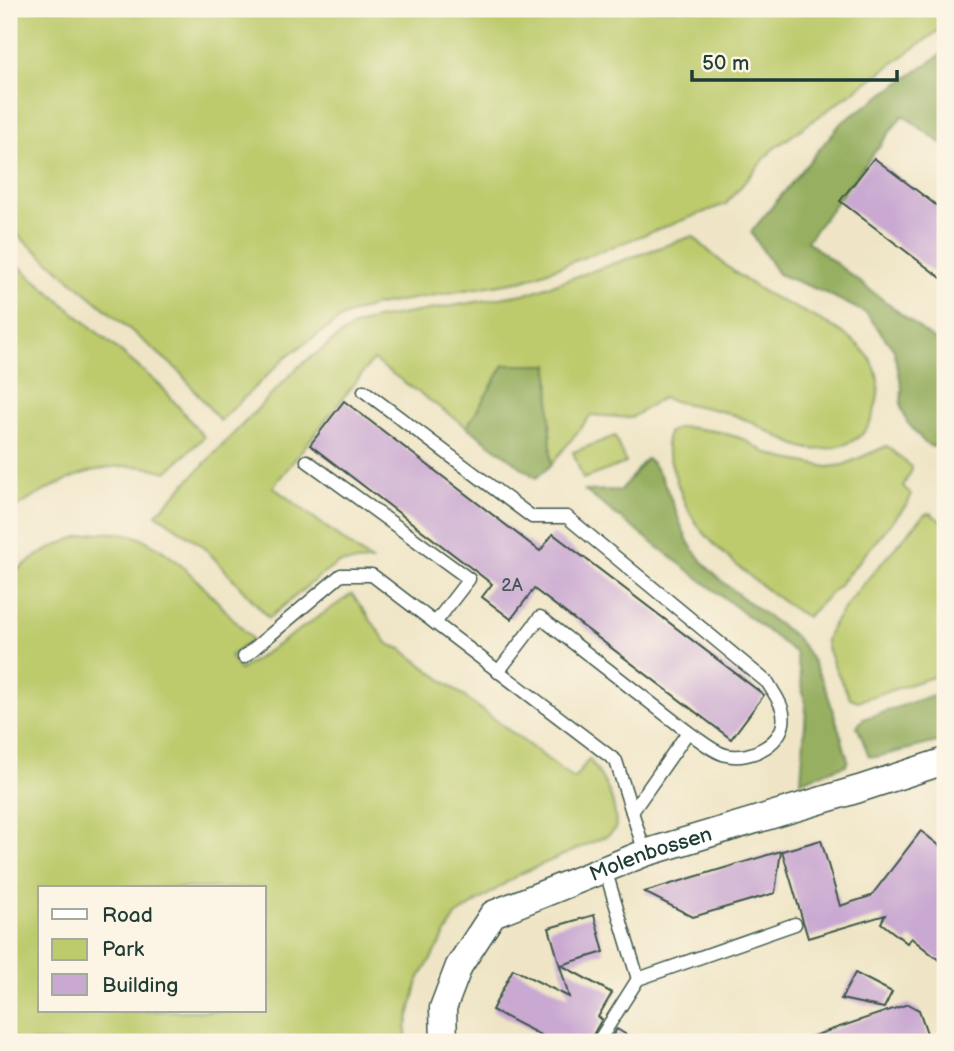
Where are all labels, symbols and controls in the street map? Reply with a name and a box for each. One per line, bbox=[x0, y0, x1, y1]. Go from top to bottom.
scale bar bbox=[692, 38, 896, 82]
text: 50 m bbox=[702, 51, 749, 76]
house number: 2A bbox=[501, 575, 523, 596]
street label: Molenbossen bbox=[586, 821, 715, 887]
legend bbox=[38, 886, 266, 1012]
text: Road bbox=[102, 903, 153, 928]
text: Park bbox=[102, 937, 145, 962]
text: Building bbox=[102, 973, 178, 998]

